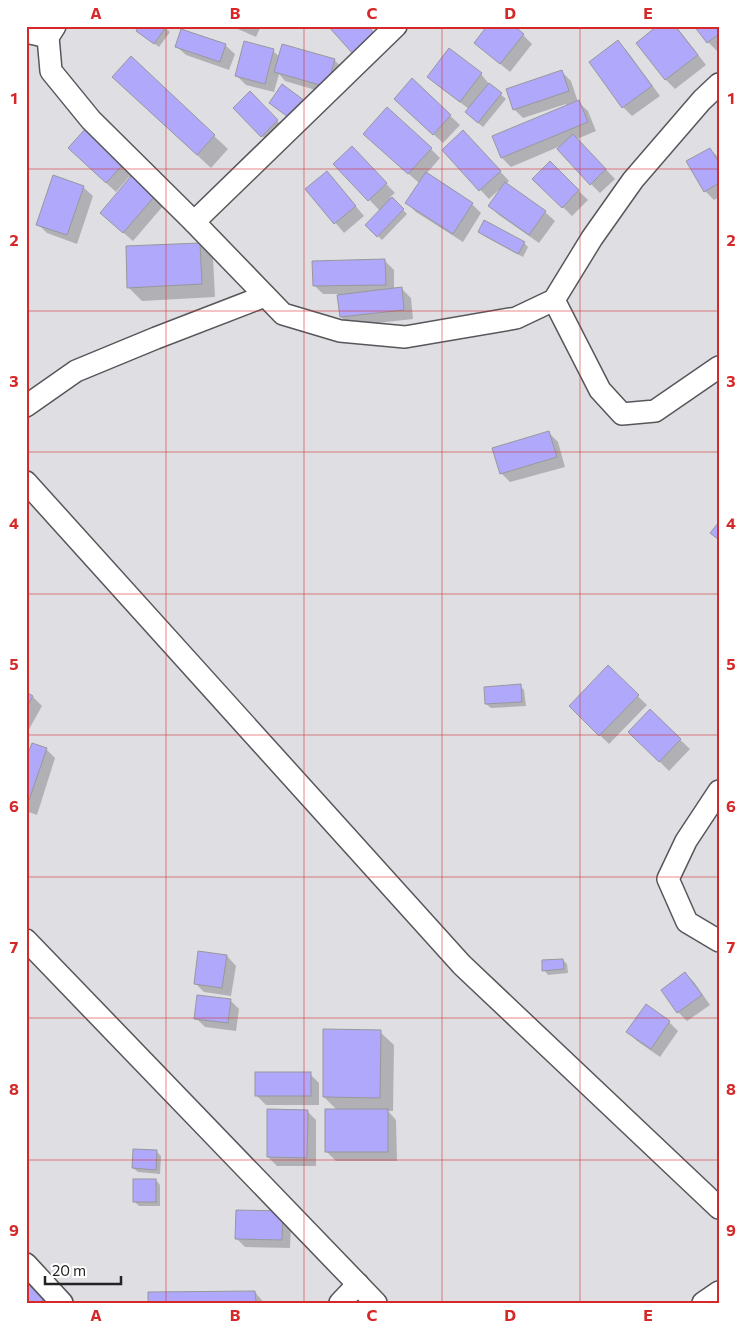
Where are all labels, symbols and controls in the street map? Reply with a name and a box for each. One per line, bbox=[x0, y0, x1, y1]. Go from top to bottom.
text: A bbox=[90, 3, 102, 22]
text: B bbox=[230, 3, 241, 22]
text: C bbox=[367, 3, 378, 22]
text: D bbox=[504, 3, 516, 22]
text: E bbox=[643, 3, 653, 22]
text: 1 bbox=[10, 88, 18, 107]
text: 1 bbox=[727, 88, 735, 107]
text: 2 bbox=[9, 230, 19, 249]
text: 2 bbox=[726, 230, 736, 249]
text: 3 bbox=[9, 371, 19, 390]
text: 3 bbox=[726, 371, 736, 390]
text: 4 bbox=[9, 513, 19, 532]
text: 4 bbox=[726, 513, 736, 532]
text: 5 bbox=[9, 654, 19, 673]
text: 5 bbox=[726, 654, 736, 673]
text: 6 bbox=[9, 796, 19, 815]
text: 6 bbox=[726, 796, 736, 815]
text: 7 bbox=[10, 937, 19, 956]
text: 7 bbox=[727, 937, 736, 956]
text: 8 bbox=[9, 1079, 19, 1098]
text: 8 bbox=[726, 1079, 736, 1098]
text: 9 bbox=[9, 1220, 19, 1239]
text: 9 bbox=[726, 1220, 736, 1239]
scale bar bbox=[45, 1254, 121, 1286]
text: 20 m bbox=[52, 1261, 86, 1279]
text: A bbox=[90, 1305, 102, 1324]
text: B bbox=[230, 1305, 241, 1324]
text: C bbox=[367, 1305, 378, 1324]
text: D bbox=[504, 1305, 516, 1324]
text: E bbox=[643, 1305, 653, 1324]

